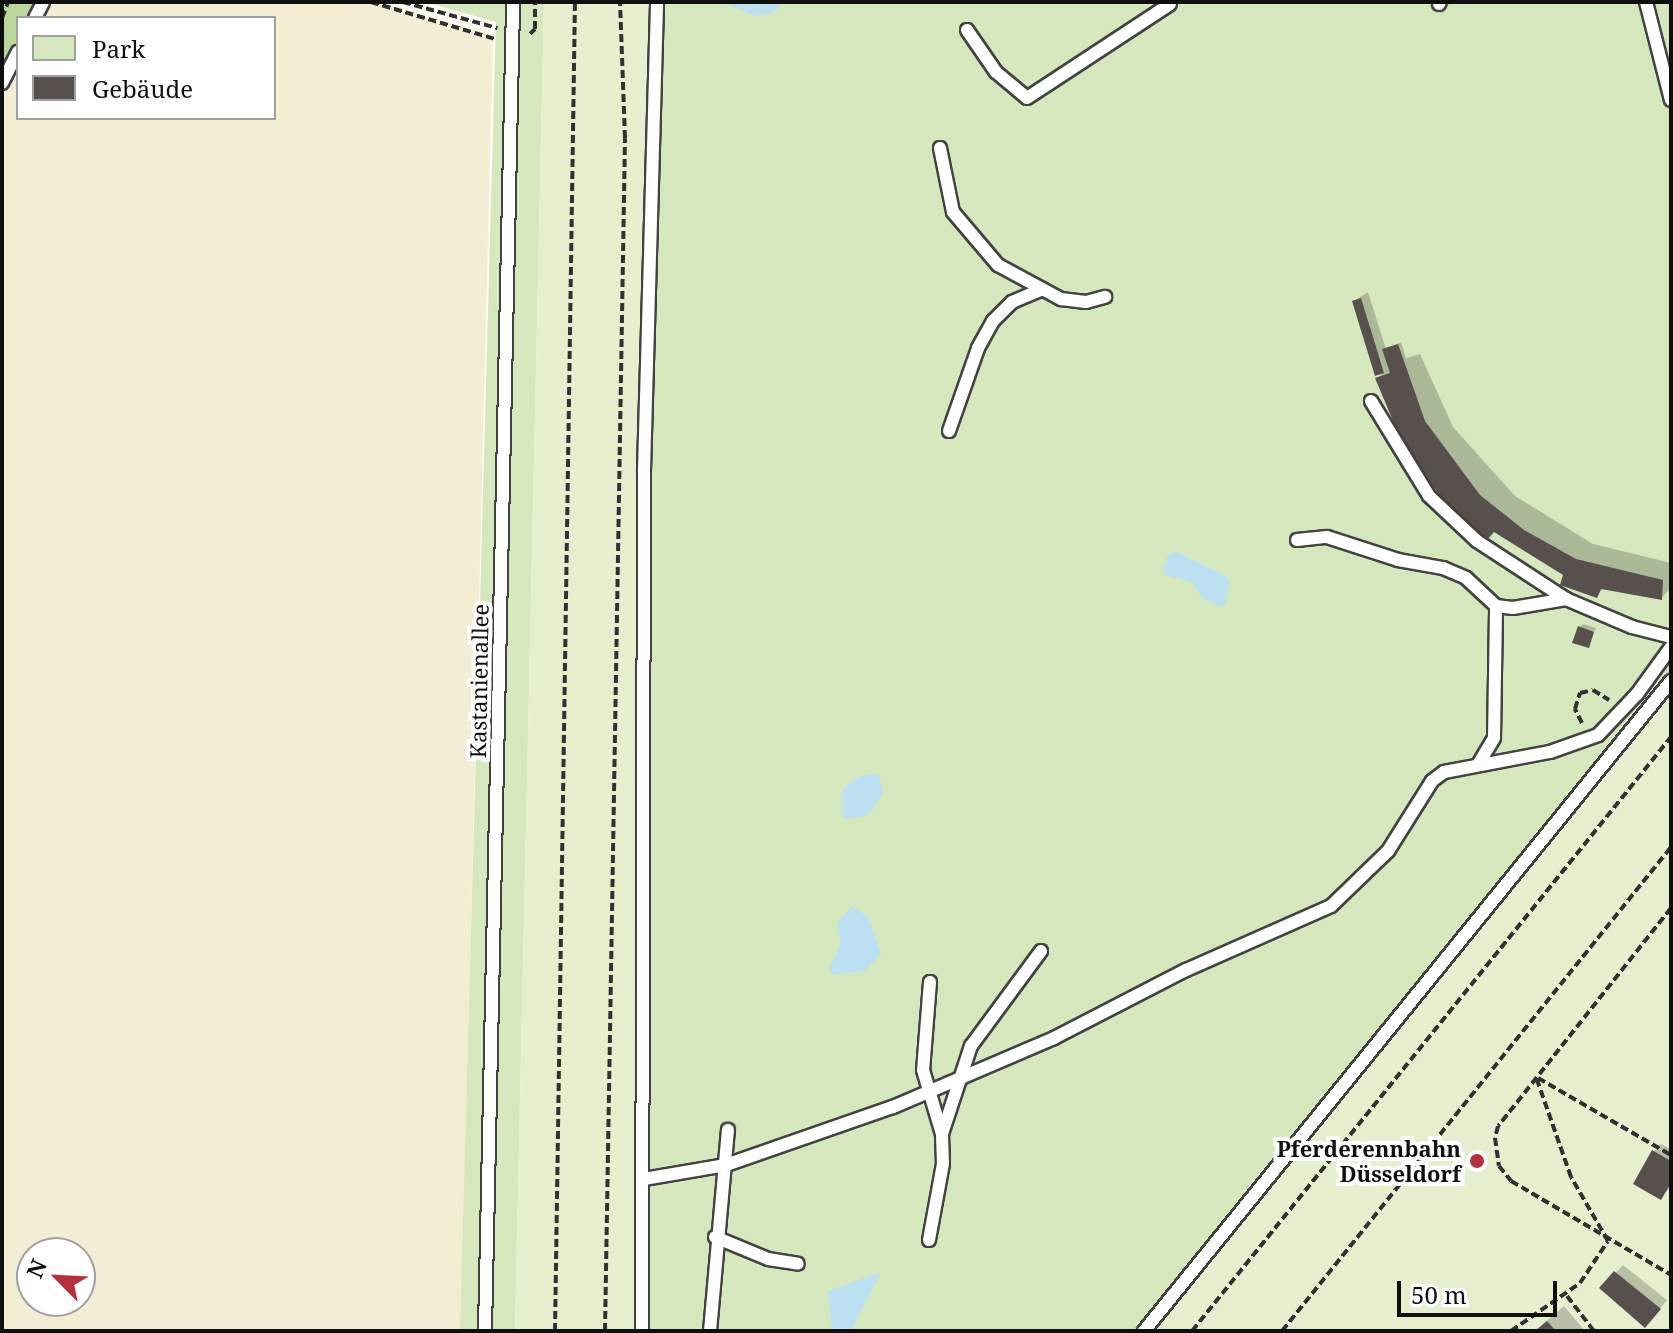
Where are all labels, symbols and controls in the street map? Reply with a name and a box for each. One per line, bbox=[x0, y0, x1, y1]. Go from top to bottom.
legend bbox=[16, 16, 276, 120]
text: Park bbox=[92, 32, 145, 65]
text: Gebäude bbox=[92, 72, 193, 105]
street label: Kastanienallee bbox=[464, 603, 494, 759]
place label: Pferderennbahn Düsseldorf bbox=[1277, 1135, 1461, 1186]
marker: Pferderennbahn Düsseldorf bbox=[1468, 1152, 1486, 1170]
north arrow bbox=[16, 1237, 96, 1317]
text: N bbox=[19, 1254, 53, 1282]
scale bar bbox=[1401, 1265, 1561, 1315]
text: 50 m bbox=[1411, 1278, 1467, 1311]

